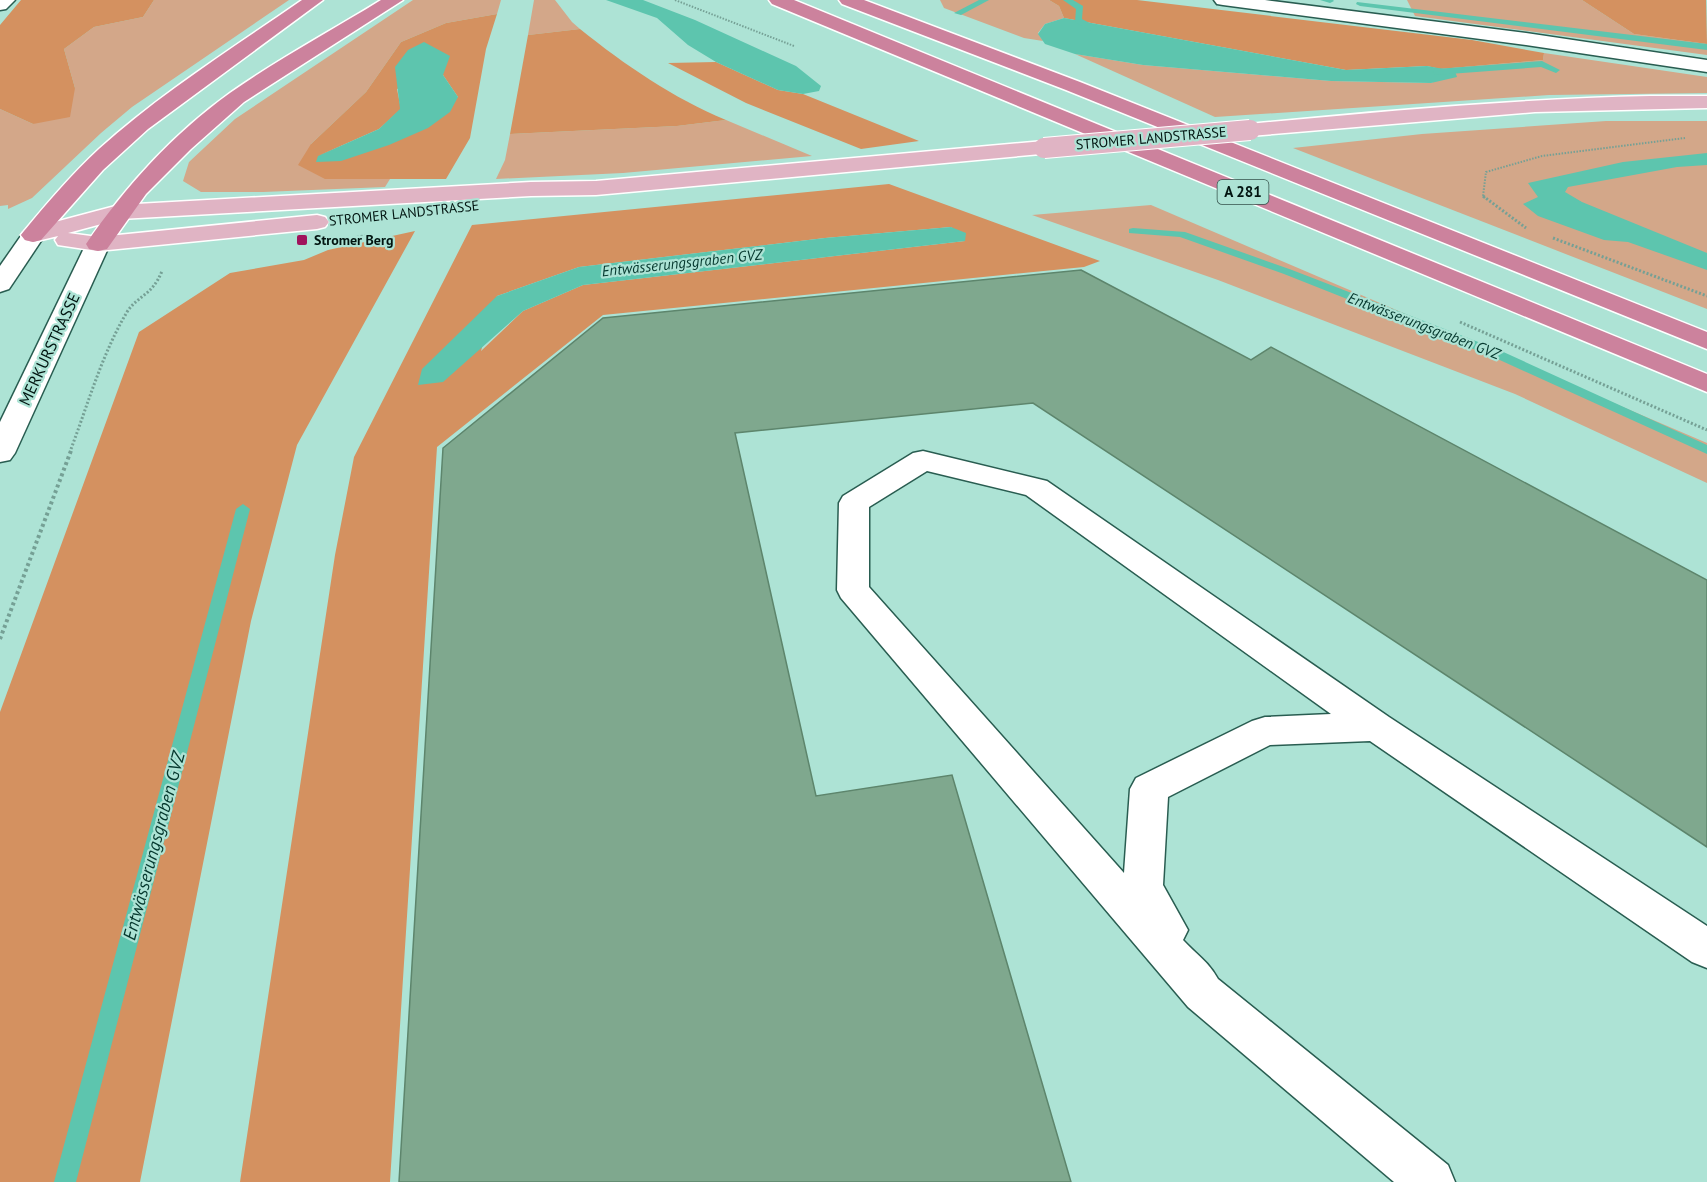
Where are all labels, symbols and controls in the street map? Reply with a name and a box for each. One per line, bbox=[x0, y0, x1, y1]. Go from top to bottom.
street label: STROMER LANDSTRASSE bbox=[1075, 122, 1227, 154]
road number: A 281 bbox=[1218, 180, 1268, 204]
street label: STROMER LANDSTRASSE bbox=[328, 196, 480, 230]
place label: Stromer Berg bbox=[314, 231, 393, 249]
marker: Stromer Berg bbox=[295, 233, 309, 247]
water label: Entwässerungsgraben GVZ bbox=[601, 244, 764, 280]
water label: Entwässerungsgraben GVZ bbox=[1345, 288, 1504, 364]
street label: MERKURSTRASSE bbox=[14, 290, 84, 408]
water label: Entwässerungsgraben GVZ bbox=[117, 748, 190, 942]

